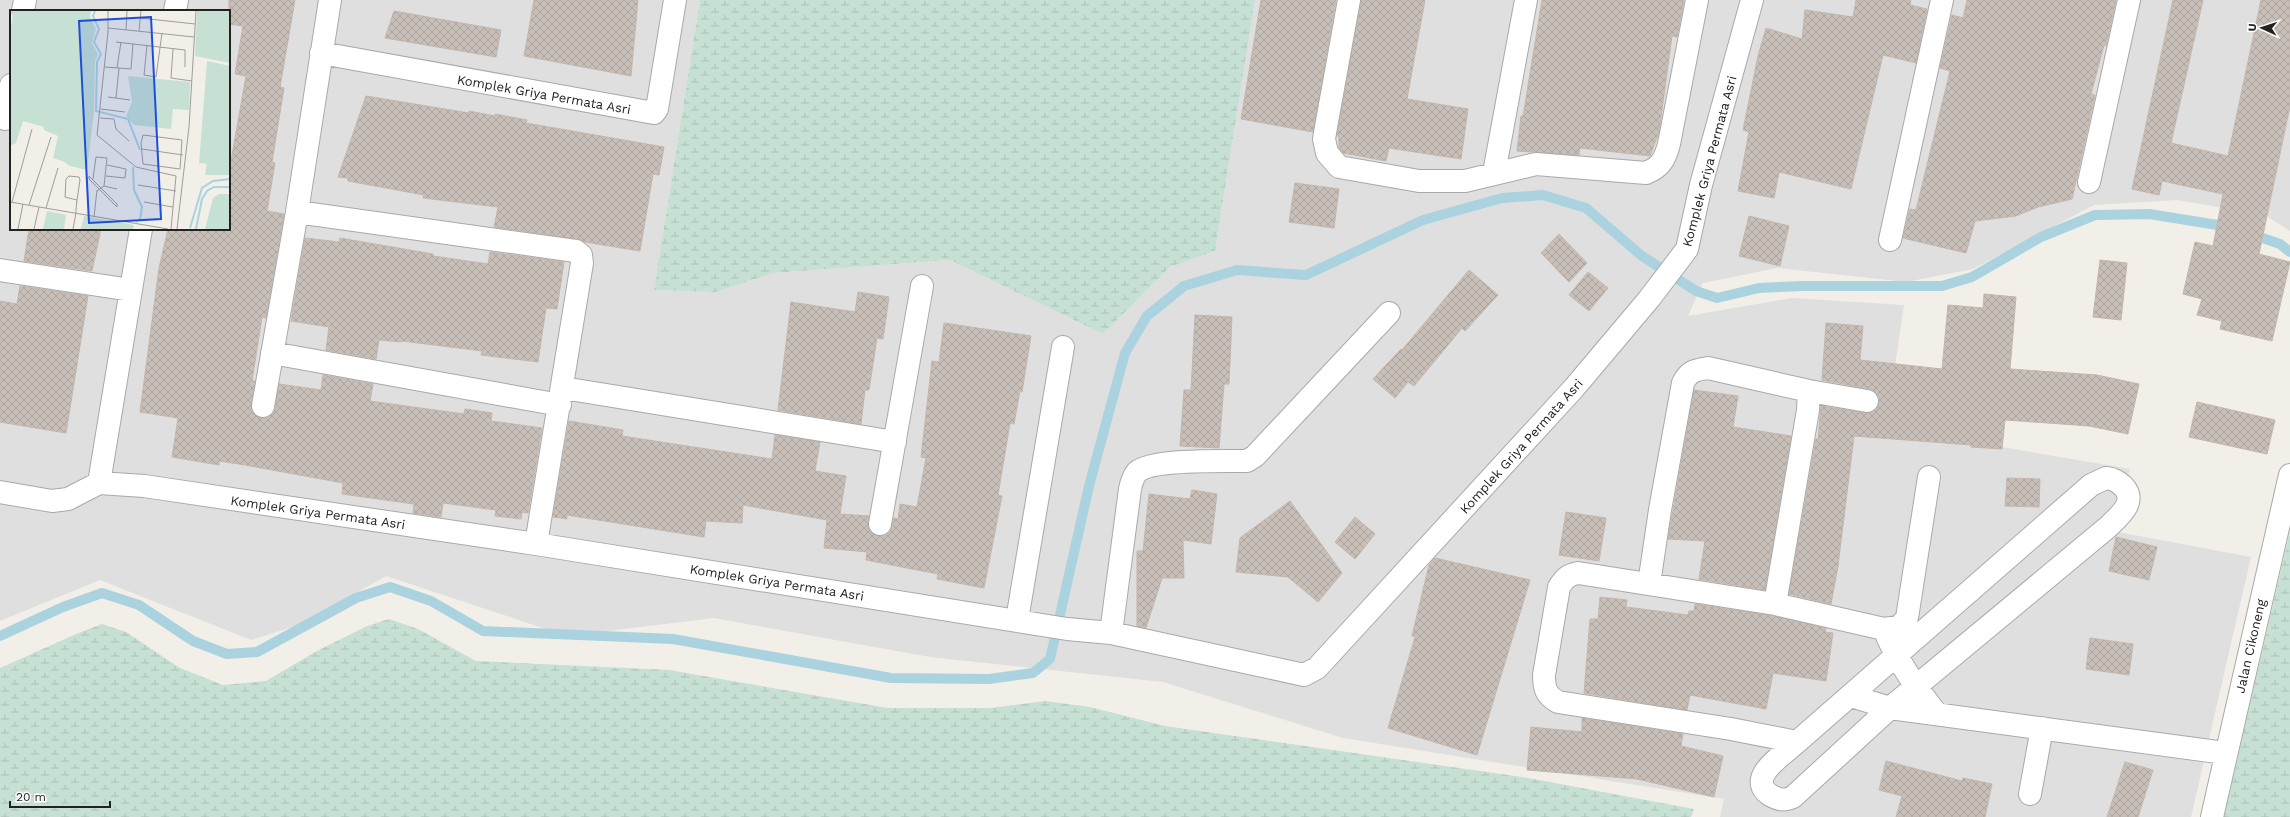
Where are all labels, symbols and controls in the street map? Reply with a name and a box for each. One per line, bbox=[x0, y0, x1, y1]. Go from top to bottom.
north arrow bbox=[2242, 8, 2282, 48]
inset map bbox=[10, 10, 230, 230]
text: U bbox=[2246, 23, 2259, 32]
street label: Komplek Griya Permata Asri bbox=[456, 72, 632, 117]
street label: Komplek Griya Permata Asri bbox=[1679, 74, 1740, 248]
street label: Komplek Griya Permata Asri bbox=[1457, 376, 1586, 517]
street label: Komplek Griya Permata Asri bbox=[230, 493, 406, 532]
street label: Komplek Griya Permata Asri bbox=[689, 561, 865, 604]
street label: Jalan Cikoneng bbox=[2232, 598, 2269, 695]
scale bar bbox=[10, 783, 110, 809]
text: 20 m bbox=[16, 790, 46, 804]

